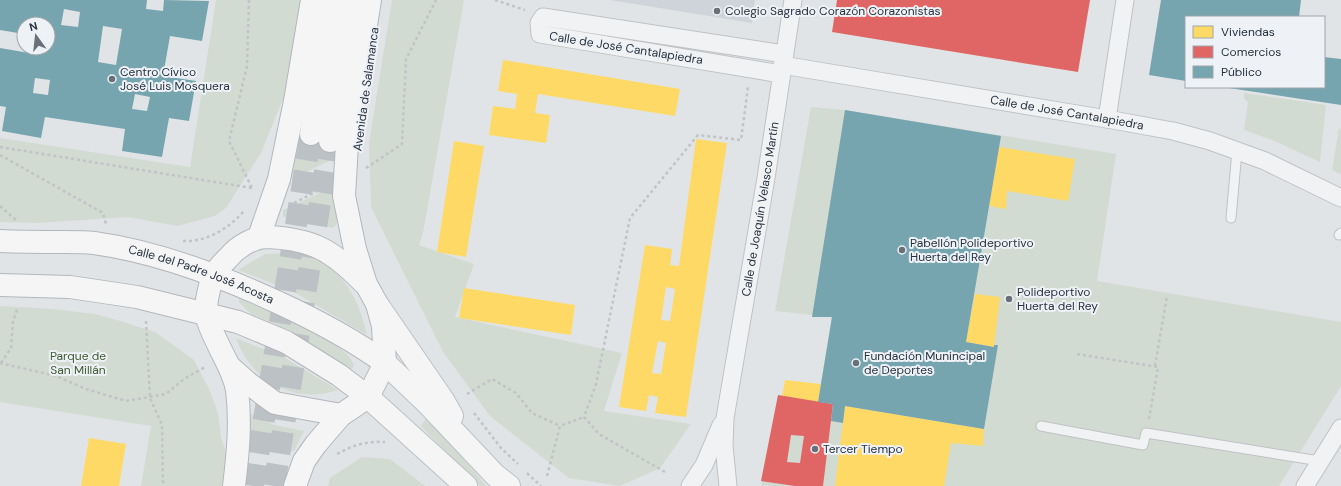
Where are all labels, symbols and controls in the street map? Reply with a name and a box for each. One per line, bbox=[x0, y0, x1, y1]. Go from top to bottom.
place label: Colegio Sagrado Corazón Corazonistas bbox=[725, 3, 941, 19]
marker: Colegio Sagrado Corazón Corazonistas bbox=[712, 6, 722, 16]
north arrow bbox=[16, 16, 56, 56]
legend bbox=[1185, 16, 1325, 88]
text: N bbox=[28, 19, 39, 34]
text: Viviendas bbox=[1221, 24, 1275, 40]
street label: Avenida de Salamanca bbox=[349, 26, 383, 152]
street label: Calle de José Cantalapiedra bbox=[548, 28, 704, 68]
text: Comercios bbox=[1221, 44, 1281, 60]
place label: Centro Cívico José Luis Mosquera bbox=[120, 64, 230, 94]
text: Público bbox=[1221, 64, 1262, 80]
marker: Centro Cívico José Luis Mosquera bbox=[107, 74, 117, 84]
street label: Calle de José Cantalapiedra bbox=[989, 92, 1145, 134]
street label: Calle de Joaquín Velasco Martín bbox=[738, 121, 782, 298]
place label: Pabellón Polideportivo Huerta del Rey bbox=[910, 235, 1034, 265]
street label: Calle del Padre José Acosta bbox=[127, 241, 277, 308]
marker: Pabellón Polideportivo Huerta del Rey bbox=[897, 245, 907, 255]
place label: Polideportivo Huerta del Rey bbox=[1017, 284, 1098, 314]
marker: Polideportivo Huerta del Rey bbox=[1004, 294, 1014, 304]
park label: Parque de San Millán bbox=[50, 348, 106, 378]
place label: Fundación Munincipal de Deportes bbox=[864, 348, 985, 378]
marker: Fundación Munincipal de Deportes bbox=[851, 358, 861, 368]
place label: Tercer Tiempo bbox=[823, 441, 903, 457]
marker: Tercer Tiempo bbox=[810, 444, 820, 454]

